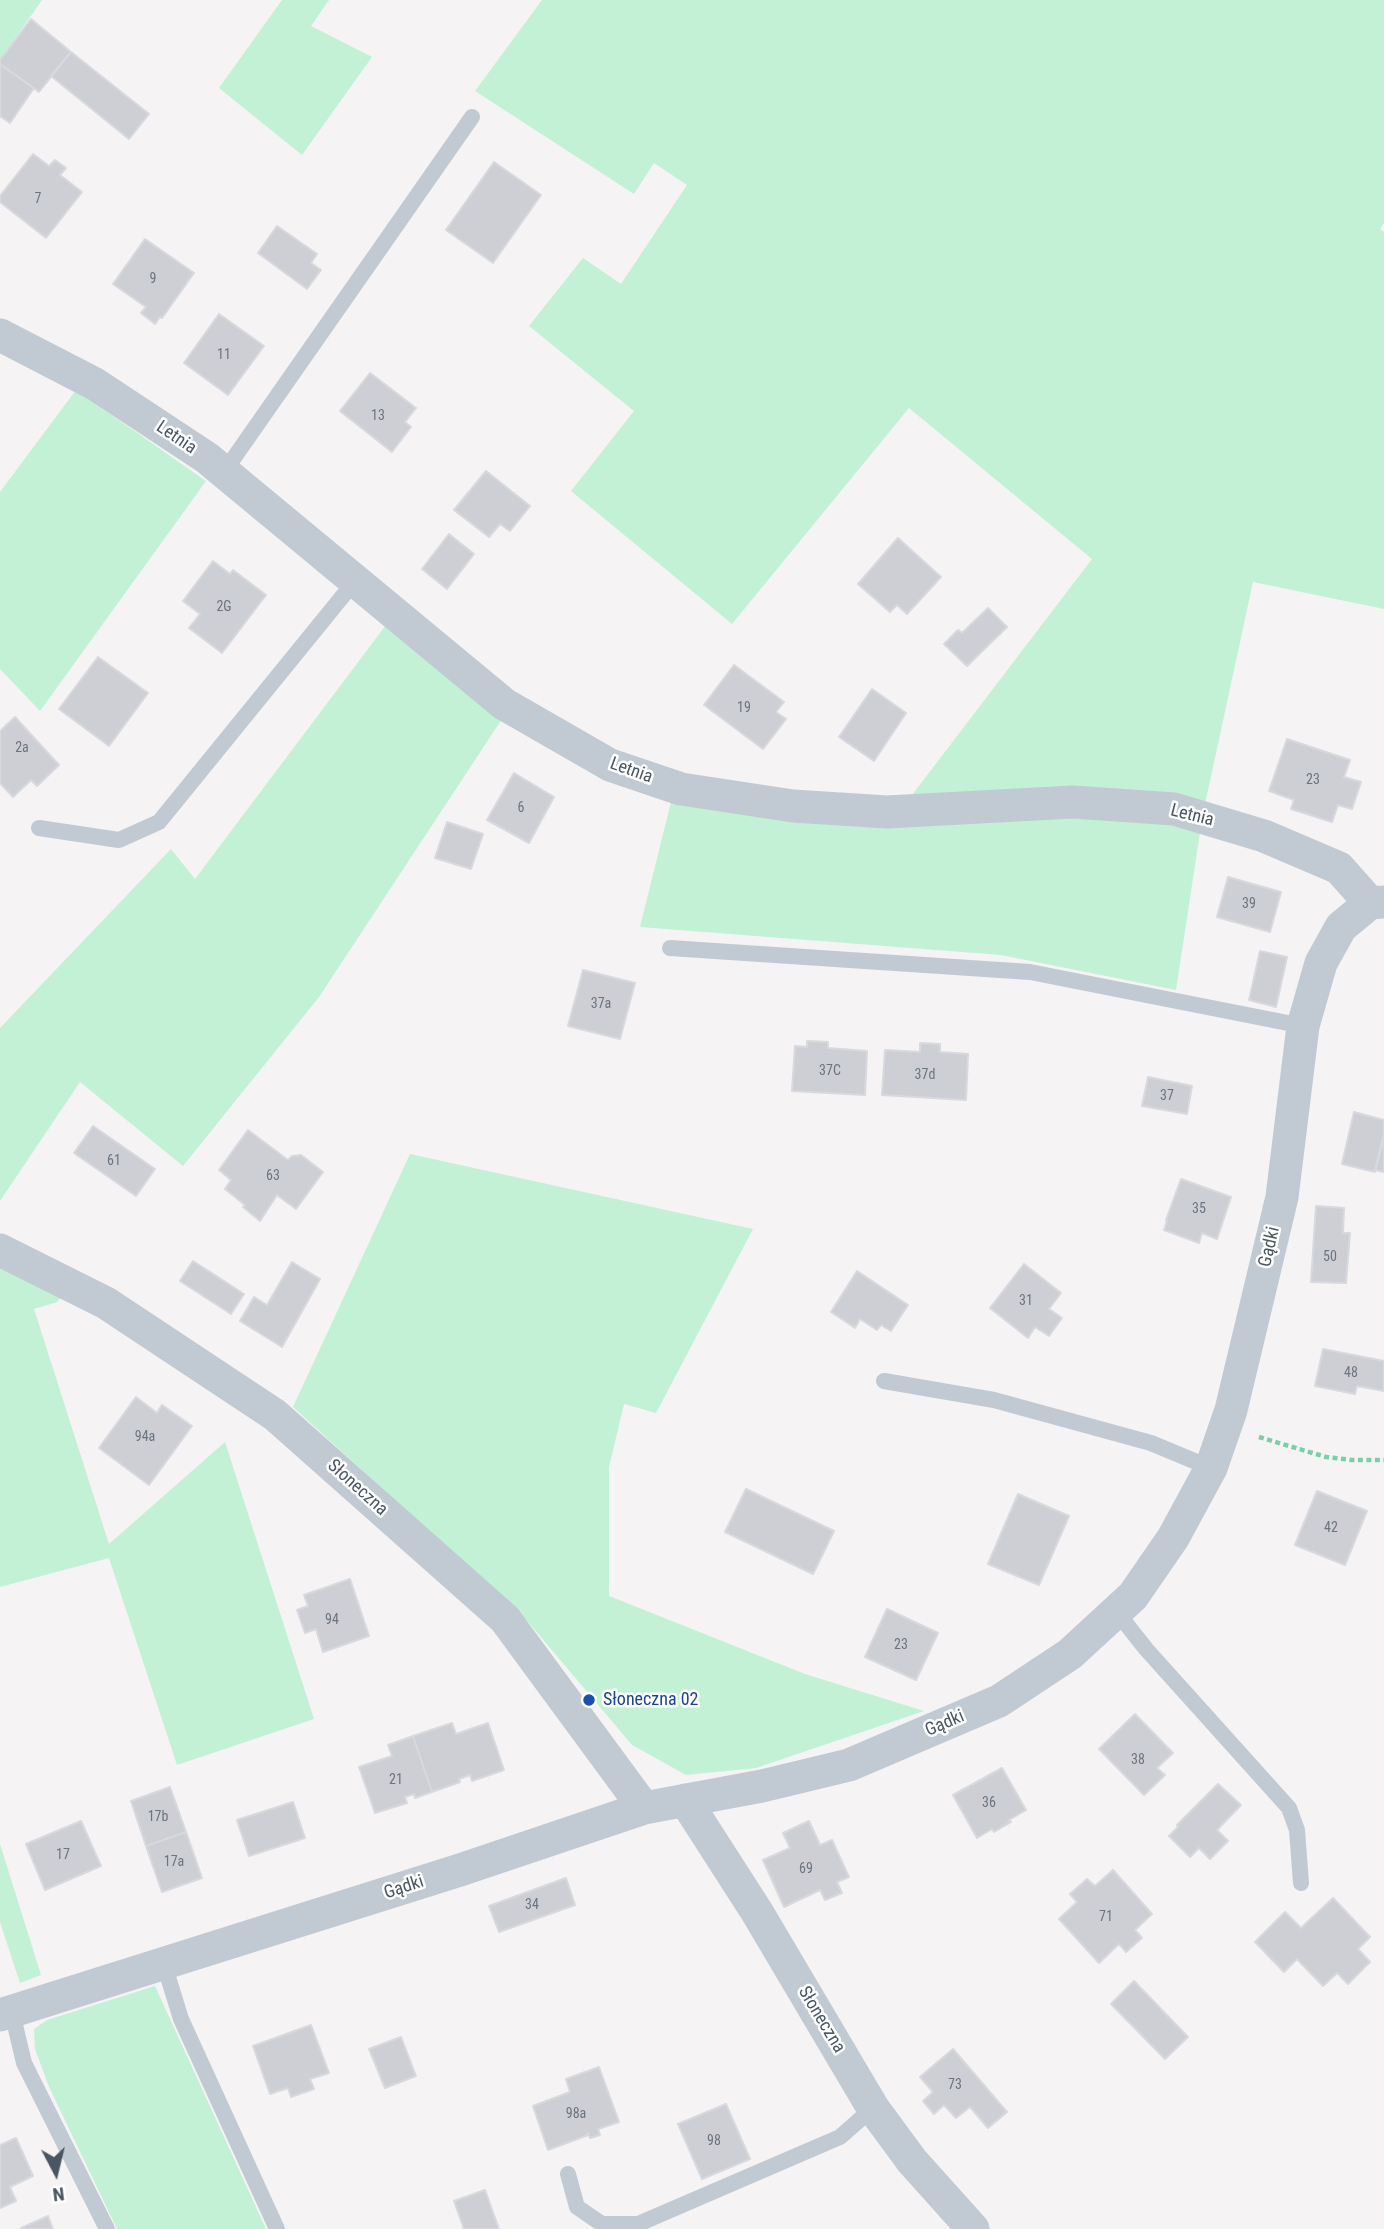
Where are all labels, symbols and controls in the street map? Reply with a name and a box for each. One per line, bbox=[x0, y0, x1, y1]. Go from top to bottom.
house number: 7 bbox=[35, 191, 41, 207]
house number: 9 bbox=[150, 271, 156, 287]
house number: 11 bbox=[217, 347, 231, 363]
house number: 13 bbox=[371, 408, 385, 424]
street label: Letnia bbox=[152, 417, 200, 459]
house number: 2G bbox=[216, 599, 232, 615]
house number: 19 bbox=[737, 700, 751, 716]
house number: 2a bbox=[15, 740, 29, 756]
street label: Letnia bbox=[607, 753, 655, 789]
house number: 23 bbox=[1306, 772, 1320, 788]
house number: 6 bbox=[518, 800, 524, 816]
street label: Letnia bbox=[1168, 800, 1216, 832]
house number: 39 bbox=[1242, 896, 1256, 912]
house number: 37a bbox=[591, 996, 611, 1012]
house number: 37C bbox=[819, 1063, 841, 1079]
house number: 37d bbox=[915, 1067, 935, 1083]
house number: 37 bbox=[1160, 1088, 1174, 1104]
house number: 61 bbox=[107, 1153, 121, 1169]
house number: 63 bbox=[266, 1168, 280, 1184]
house number: 35 bbox=[1192, 1201, 1206, 1217]
street label: Gądki bbox=[1255, 1225, 1285, 1269]
house number: 50 bbox=[1323, 1249, 1337, 1265]
house number: 31 bbox=[1019, 1293, 1033, 1309]
house number: 48 bbox=[1344, 1365, 1358, 1381]
house number: 94a bbox=[135, 1429, 155, 1445]
street label: Słoneczna bbox=[322, 1455, 392, 1521]
house number: 42 bbox=[1324, 1520, 1338, 1536]
house number: 94 bbox=[325, 1612, 339, 1628]
house number: 23 bbox=[894, 1637, 908, 1653]
place label: Słoneczna 02 bbox=[603, 1689, 698, 1711]
marker: Słoneczna 02 bbox=[581, 1692, 597, 1708]
street label: Gądki bbox=[922, 1706, 968, 1742]
house number: 38 bbox=[1131, 1752, 1145, 1768]
house number: 21 bbox=[389, 1772, 403, 1788]
house number: 36 bbox=[982, 1795, 996, 1811]
house number: 17b bbox=[148, 1809, 168, 1825]
house number: 17 bbox=[56, 1847, 70, 1863]
house number: 17a bbox=[164, 1854, 184, 1870]
house number: 69 bbox=[799, 1861, 813, 1877]
street label: Gądki bbox=[381, 1871, 427, 1905]
house number: 34 bbox=[525, 1897, 539, 1913]
house number: 71 bbox=[1099, 1909, 1113, 1925]
street label: Słoneczna bbox=[793, 1983, 849, 2057]
house number: 73 bbox=[948, 2077, 962, 2093]
house number: 98a bbox=[566, 2106, 586, 2122]
house number: 98 bbox=[707, 2133, 721, 2149]
north arrow bbox=[21, 2138, 91, 2208]
text: N bbox=[51, 2182, 66, 2206]

